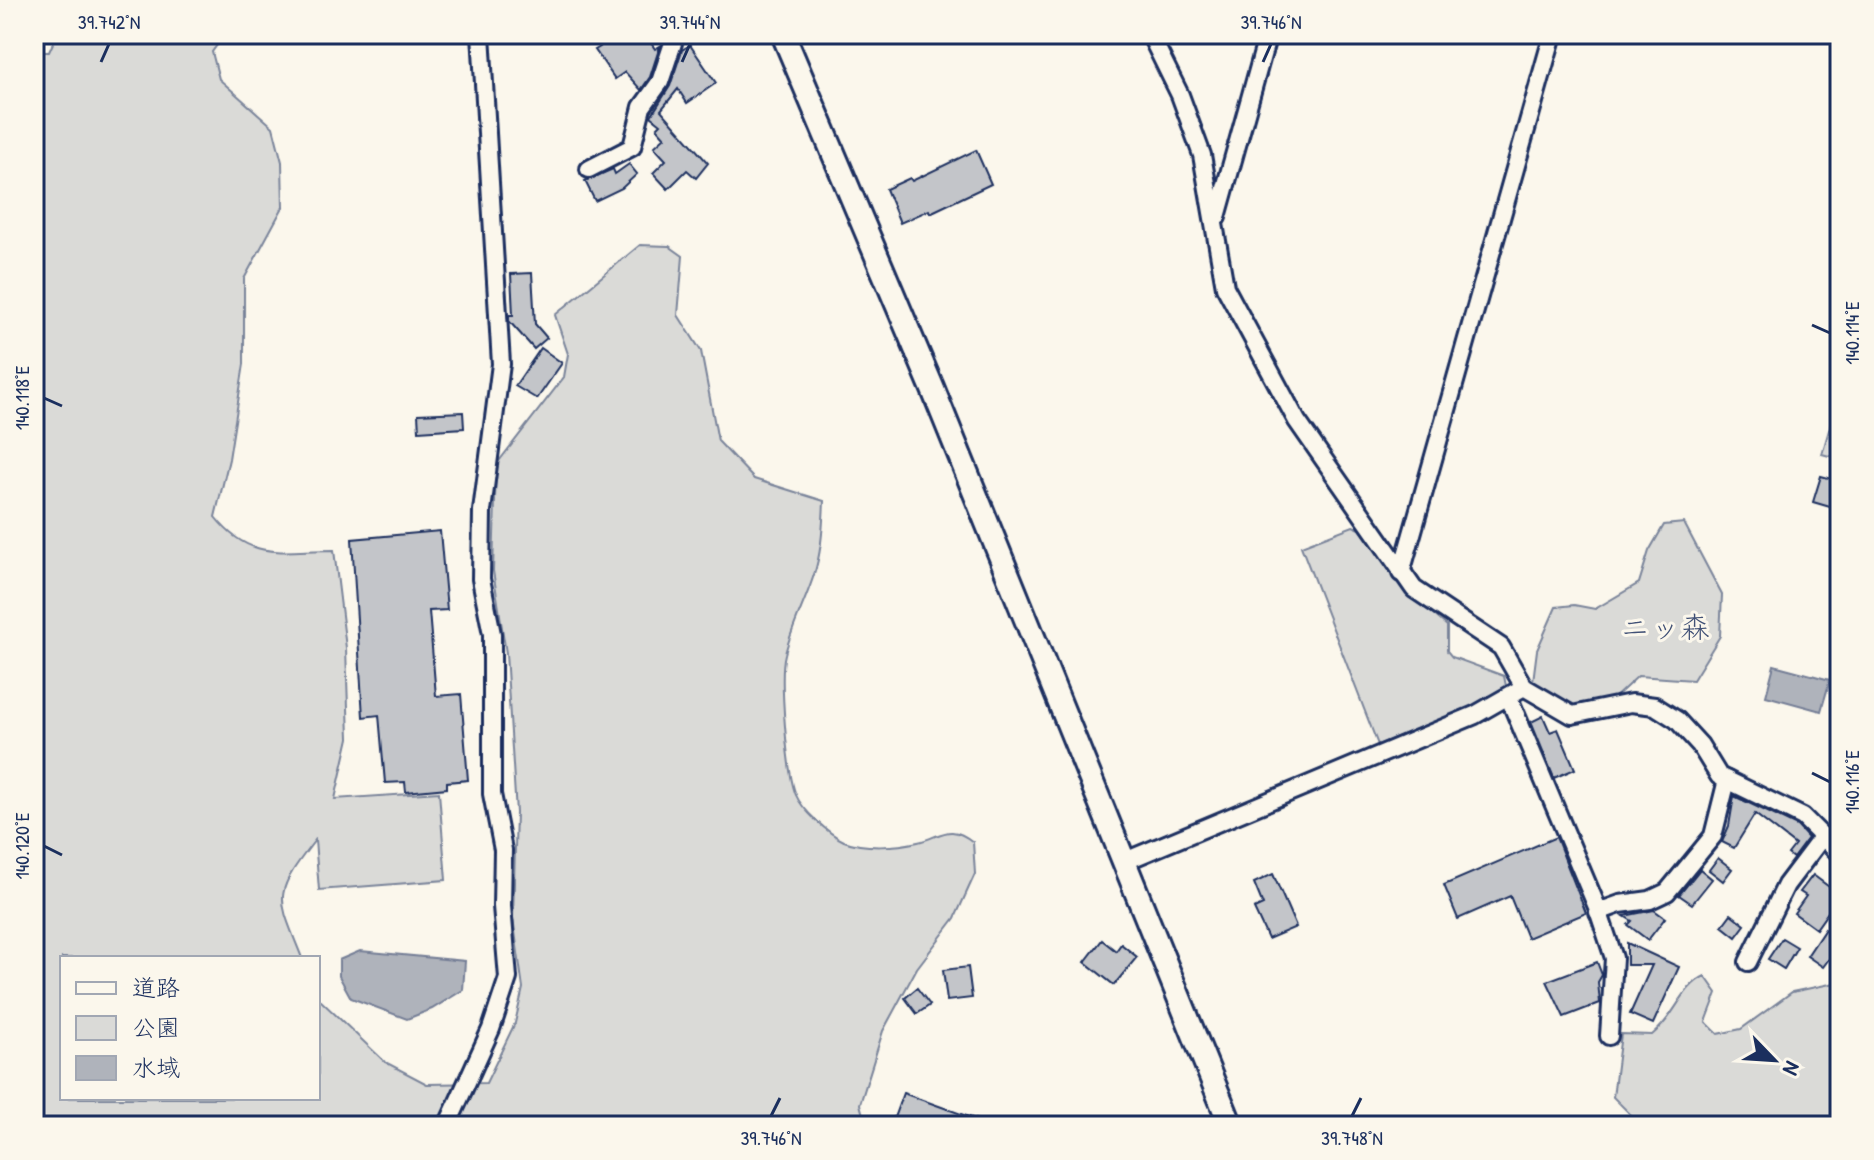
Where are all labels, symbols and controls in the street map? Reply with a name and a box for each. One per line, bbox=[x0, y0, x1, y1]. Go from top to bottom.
text: 39.742°N bbox=[78, 8, 140, 35]
text: 39.744°N bbox=[660, 8, 720, 35]
text: 39.746°N bbox=[1240, 8, 1302, 35]
text: 140.114°E bbox=[1838, 301, 1865, 365]
text: 140.118°E bbox=[8, 366, 35, 430]
park label: ニッ森 bbox=[1620, 607, 1710, 647]
text: 140.116°E bbox=[1838, 750, 1865, 814]
text: 140.120°E bbox=[8, 812, 35, 880]
legend bbox=[60, 956, 320, 1100]
text: 道路 bbox=[132, 971, 180, 1003]
text: 公園 bbox=[132, 1011, 180, 1043]
north arrow bbox=[1734, 1020, 1814, 1100]
text: 水域 bbox=[132, 1051, 180, 1083]
text: N bbox=[1776, 1057, 1808, 1080]
text: 39.746°N bbox=[740, 1124, 802, 1151]
text: 39.748°N bbox=[1321, 1124, 1383, 1151]

